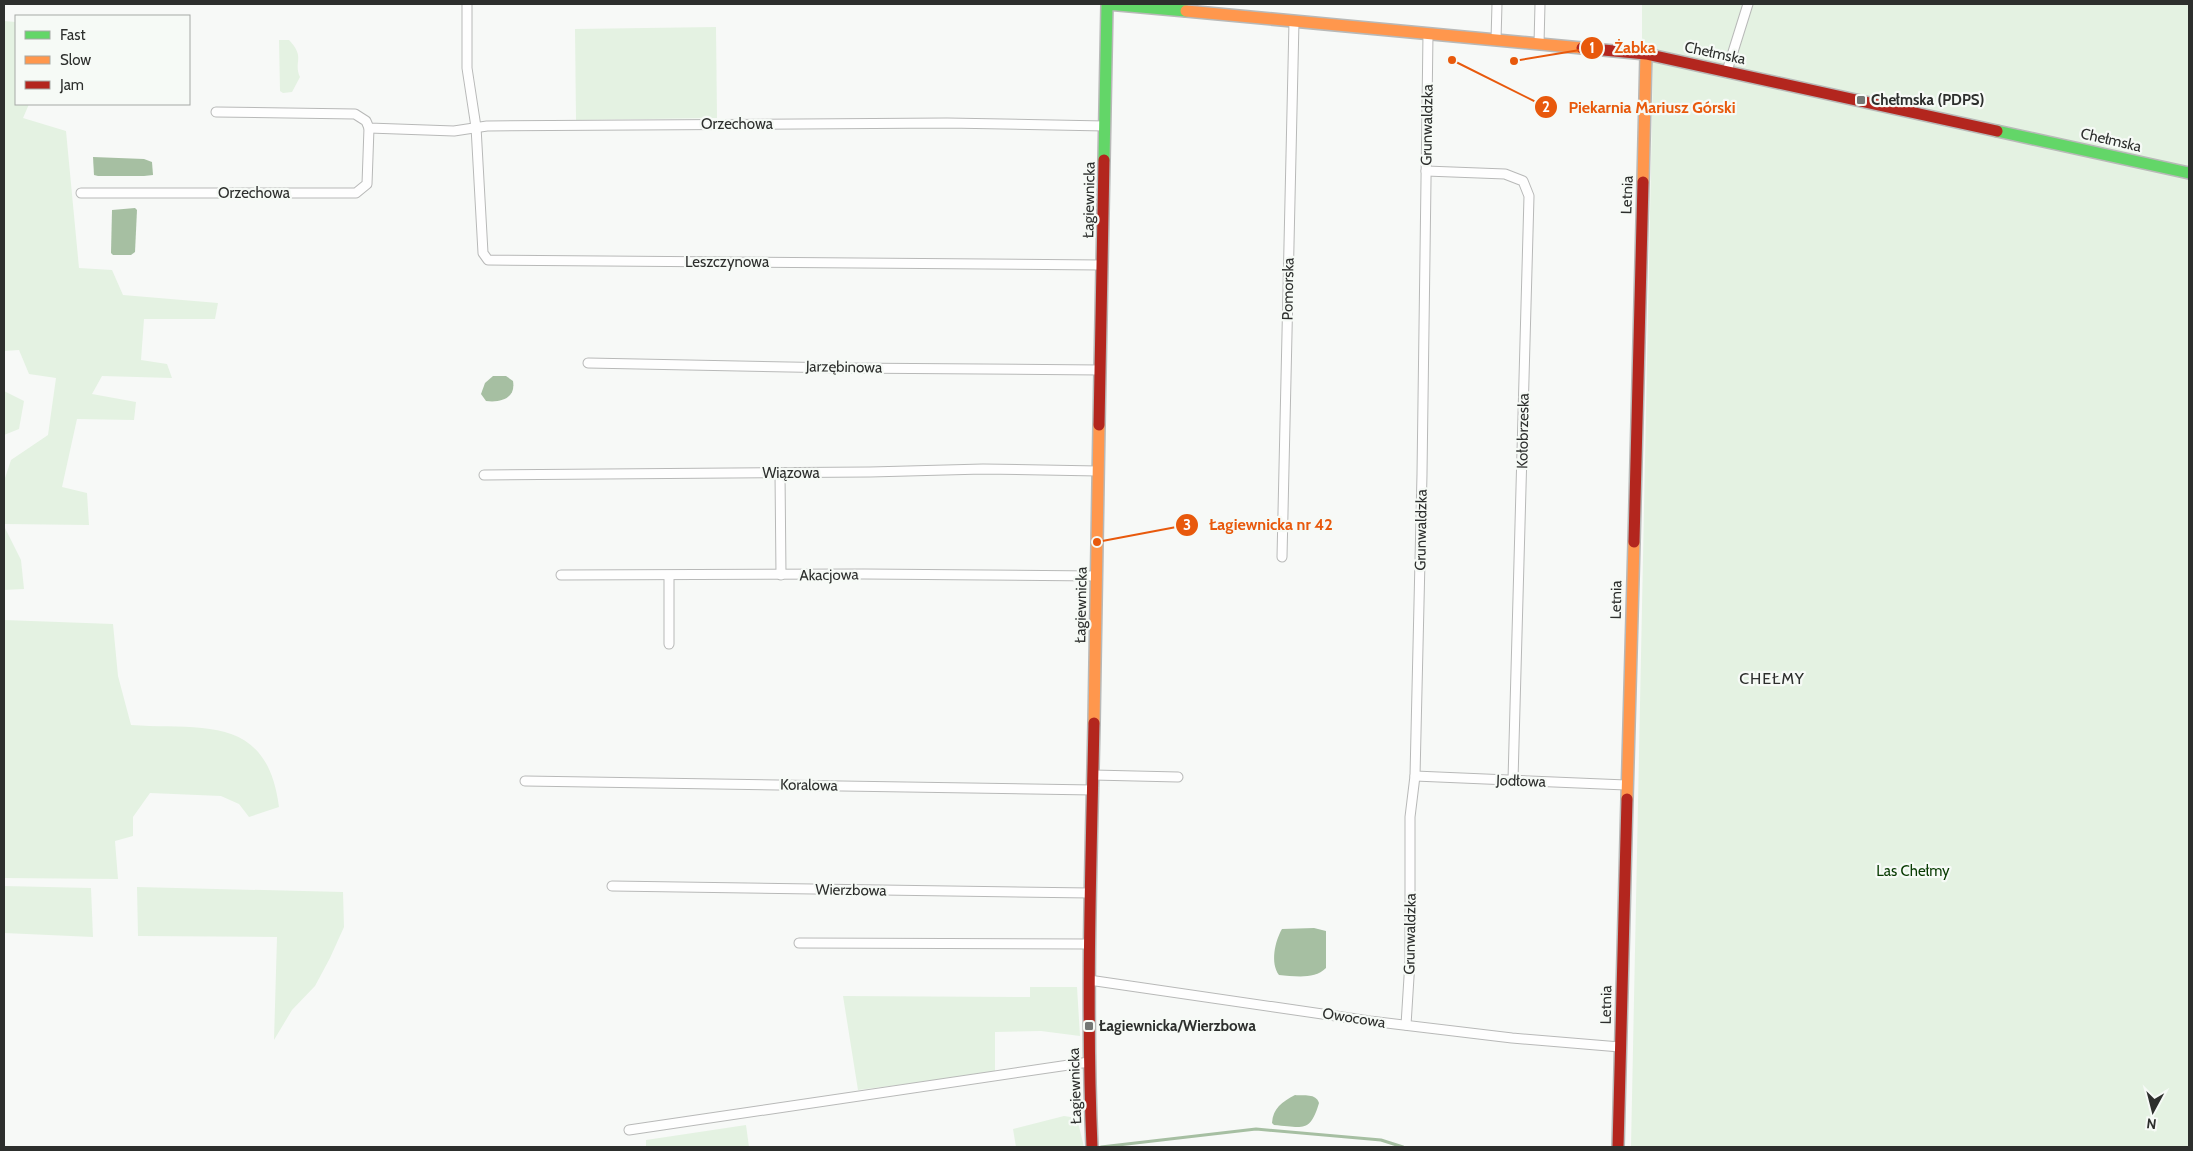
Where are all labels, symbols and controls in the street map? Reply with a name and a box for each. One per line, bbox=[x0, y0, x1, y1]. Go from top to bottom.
legend bbox=[15, 15, 190, 105]
text: Fast bbox=[60, 26, 85, 44]
callout: Żabka bbox=[1579, 32, 1666, 63]
text: Żabka bbox=[1614, 38, 1656, 57]
street label: Chełmska bbox=[1683, 38, 1748, 68]
text: 1 bbox=[1589, 39, 1595, 57]
text: Slow bbox=[60, 51, 91, 69]
text: Jam bbox=[59, 76, 84, 94]
street label: Grunwaldzka bbox=[1417, 83, 1437, 166]
place label: Chełmska (PDPS) bbox=[1871, 91, 1984, 109]
callout: Piekarnia Mariusz Górski bbox=[1534, 92, 1746, 123]
marker: Chełmska (PDPS) bbox=[1855, 94, 1867, 106]
text: 2 bbox=[1542, 98, 1550, 116]
text: Piekarnia Mariusz Górski bbox=[1568, 98, 1736, 117]
street label: Orzechowa bbox=[701, 115, 774, 133]
street label: Chełmska bbox=[2079, 124, 2144, 156]
street label: Łagiewnicka bbox=[1079, 161, 1099, 238]
street label: Letnia bbox=[1617, 174, 1637, 215]
street label: Orzechowa bbox=[218, 184, 291, 202]
street label: Leszczynowa bbox=[685, 253, 770, 271]
street label: Pomorska bbox=[1278, 257, 1298, 321]
street label: Jarzębinowa bbox=[805, 357, 883, 377]
street label: Kołobrzeska bbox=[1513, 392, 1533, 469]
street label: Wiązowa bbox=[762, 464, 821, 482]
street label: Grunwaldzka bbox=[1411, 488, 1431, 571]
callout: Łagiewnicka nr 42 bbox=[1175, 509, 1343, 540]
text: Łagiewnicka nr 42 bbox=[1209, 515, 1333, 534]
text: 3 bbox=[1183, 516, 1191, 534]
street label: Akacjowa bbox=[799, 565, 860, 585]
street label: Łagiewnicka bbox=[1071, 566, 1091, 643]
street label: Letnia bbox=[1607, 580, 1625, 620]
district label: CHEŁMY bbox=[1739, 669, 1805, 688]
street label: Jodłowa bbox=[1495, 771, 1547, 791]
street label: Koralowa bbox=[780, 775, 839, 795]
park label: Las Chełmy bbox=[1876, 862, 1950, 880]
street label: Wierzbowa bbox=[815, 880, 888, 900]
street label: Grunwaldzka bbox=[1400, 892, 1420, 975]
street label: Letnia bbox=[1597, 985, 1615, 1025]
street label: Owocowa bbox=[1321, 1004, 1388, 1032]
place label: Łagiewnicka/Wierzbowa bbox=[1099, 1017, 1256, 1035]
marker: Łagiewnicka/Wierzbowa bbox=[1083, 1020, 1095, 1032]
street label: Łagiewnicka bbox=[1065, 1047, 1085, 1125]
north arrow bbox=[2128, 1086, 2178, 1136]
text: N bbox=[2145, 1114, 2157, 1133]

